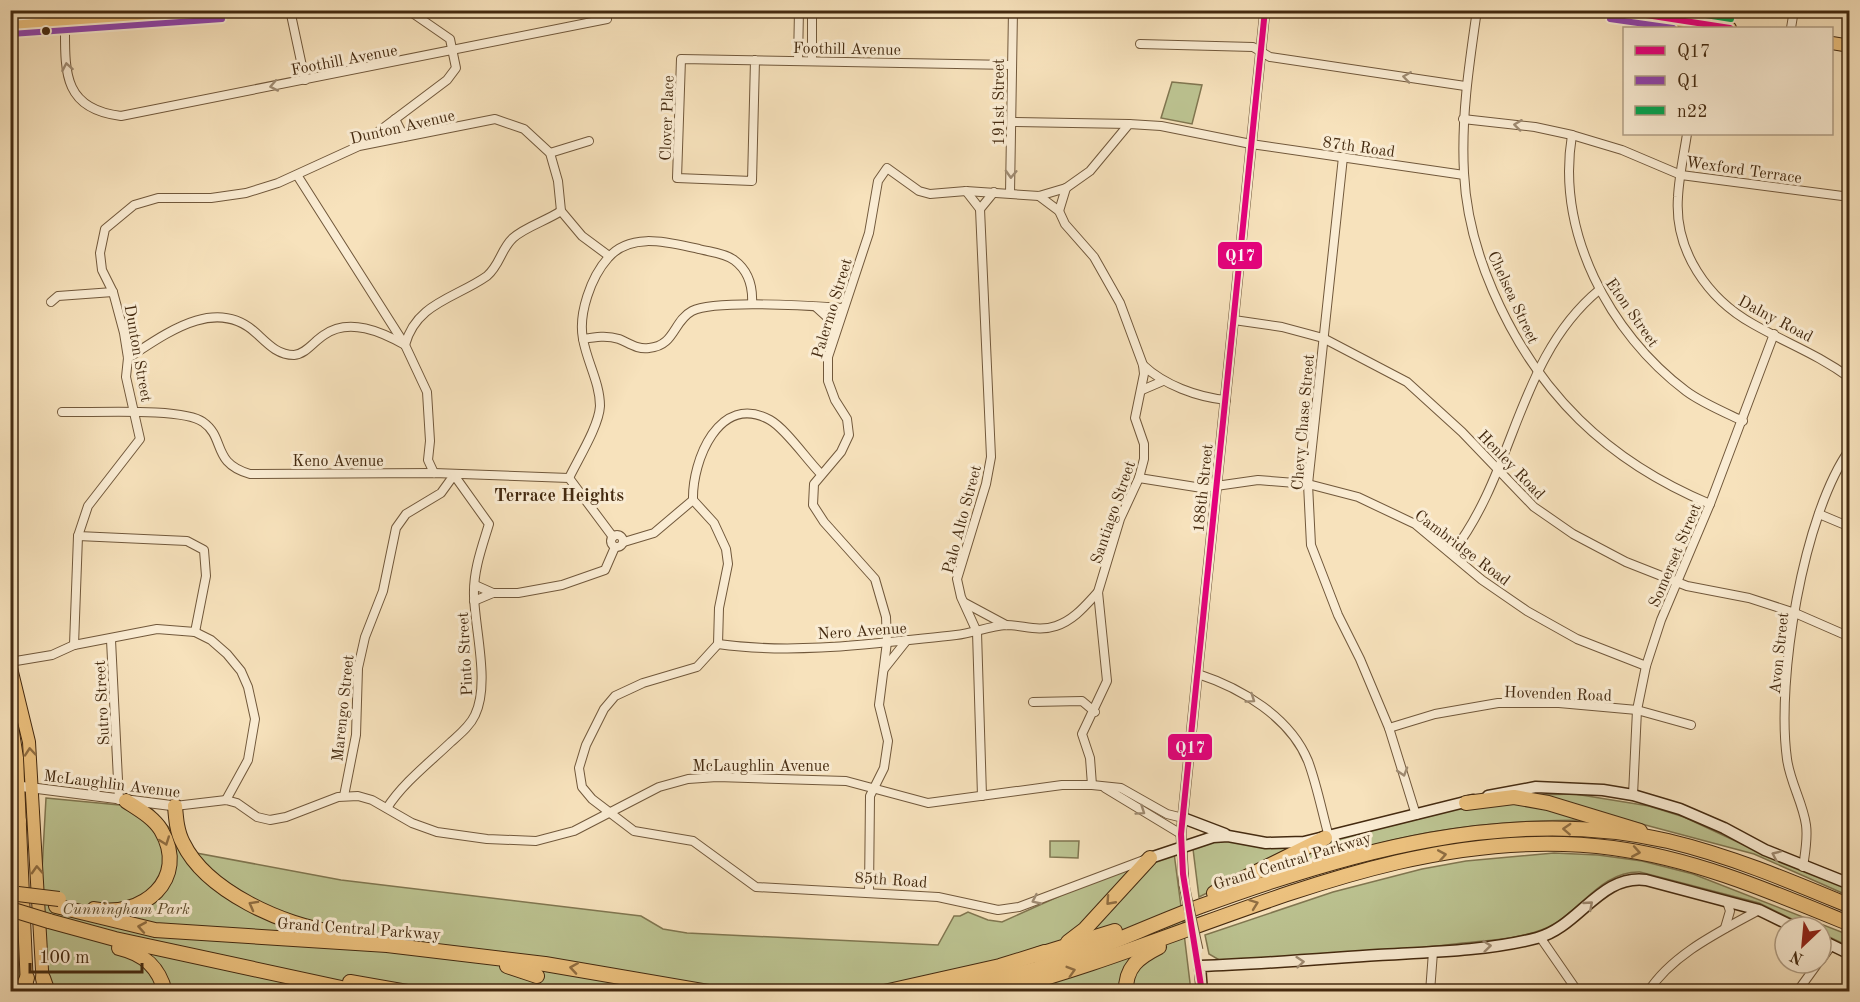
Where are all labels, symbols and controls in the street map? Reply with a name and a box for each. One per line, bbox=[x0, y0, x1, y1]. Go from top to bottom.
unlabelled marker bbox=[40, 25, 52, 37]
legend bbox=[1623, 27, 1833, 135]
street label: Foothill Avenue bbox=[793, 41, 901, 59]
street label: Foothill Avenue bbox=[290, 43, 399, 79]
text: Q17 bbox=[1677, 43, 1710, 61]
street label: 191st Street bbox=[992, 58, 1008, 146]
one-way arrow bbox=[61, 62, 73, 71]
one-way arrow bbox=[1403, 72, 1412, 84]
text: Q1 bbox=[1677, 73, 1700, 91]
street label: Clover Place bbox=[659, 75, 677, 161]
one-way arrow bbox=[269, 79, 279, 92]
text: n22 bbox=[1677, 103, 1708, 121]
street label: Dunton Avenue bbox=[348, 108, 456, 148]
one-way arrow bbox=[1513, 119, 1522, 132]
street label: 87th Road bbox=[1321, 135, 1396, 161]
street label: Wexford Terrace bbox=[1685, 155, 1803, 187]
one-way arrow bbox=[1005, 169, 1017, 178]
line badge: Q17 bbox=[1217, 241, 1263, 270]
text: Q17 bbox=[1225, 249, 1255, 265]
street label: Chelsea Street bbox=[1484, 249, 1541, 347]
street label: Palermo Street bbox=[810, 256, 856, 361]
street label: Eton Street bbox=[1602, 276, 1661, 351]
street label: Dalny Road bbox=[1735, 293, 1815, 346]
street label: Dunton Street bbox=[121, 303, 154, 404]
street label: Chevy Chase Street bbox=[1290, 353, 1318, 491]
street label: Henley Road bbox=[1474, 428, 1547, 503]
street label: 188th Street bbox=[1191, 443, 1217, 533]
street label: Keno Avenue bbox=[292, 454, 384, 470]
street label: Santiago Street bbox=[1089, 459, 1139, 566]
street label: Palo Alto Street bbox=[941, 463, 985, 576]
district label: Terrace Heights bbox=[494, 487, 624, 505]
street label: Somerset Street bbox=[1647, 501, 1705, 610]
street label: Cambridge Road bbox=[1411, 508, 1512, 590]
street label: Pinto Street bbox=[456, 611, 476, 696]
street label: Avon Street bbox=[1768, 611, 1792, 695]
street label: Nero Avenue bbox=[817, 621, 907, 643]
street label: Marengo Street bbox=[330, 654, 358, 762]
street label: Sutro Street bbox=[93, 659, 113, 746]
street label: Hovenden Road bbox=[1504, 685, 1612, 705]
one-way arrow bbox=[1244, 692, 1255, 703]
line badge: Q17 bbox=[1167, 733, 1213, 761]
text: Q17 bbox=[1175, 741, 1205, 757]
one-way arrow bbox=[24, 748, 37, 757]
street label: McLaughlin Avenue bbox=[692, 759, 830, 775]
one-way arrow bbox=[1396, 766, 1408, 777]
street label: McLaughlin Avenue bbox=[43, 769, 181, 801]
one-way arrow bbox=[1134, 803, 1145, 814]
one-way arrow bbox=[1563, 822, 1572, 835]
street label: Grand Central Parkway bbox=[1212, 830, 1374, 894]
one-way arrow bbox=[158, 836, 171, 846]
one-way arrow bbox=[1631, 845, 1641, 858]
one-way arrow bbox=[1438, 849, 1447, 861]
one-way arrow bbox=[1771, 850, 1782, 862]
one-way arrow bbox=[31, 866, 44, 875]
street label: 85th Road bbox=[854, 870, 928, 892]
one-way arrow bbox=[1031, 892, 1042, 904]
one-way arrow bbox=[1106, 894, 1117, 905]
one-way arrow bbox=[1248, 899, 1259, 912]
one-way arrow bbox=[249, 901, 259, 912]
one-way arrow bbox=[1582, 901, 1593, 912]
park label: Cunningham Park bbox=[62, 902, 190, 918]
north arrow bbox=[1773, 915, 1833, 975]
street label: Grand Central Parkway bbox=[276, 916, 442, 944]
one-way arrow bbox=[137, 922, 147, 934]
scale bar bbox=[30, 936, 142, 974]
one-way arrow bbox=[1482, 940, 1491, 953]
text: N bbox=[1788, 946, 1806, 967]
text: 100 m bbox=[39, 949, 90, 967]
one-way arrow bbox=[1296, 956, 1305, 969]
one-way arrow bbox=[569, 963, 578, 975]
one-way arrow bbox=[1065, 966, 1076, 978]

